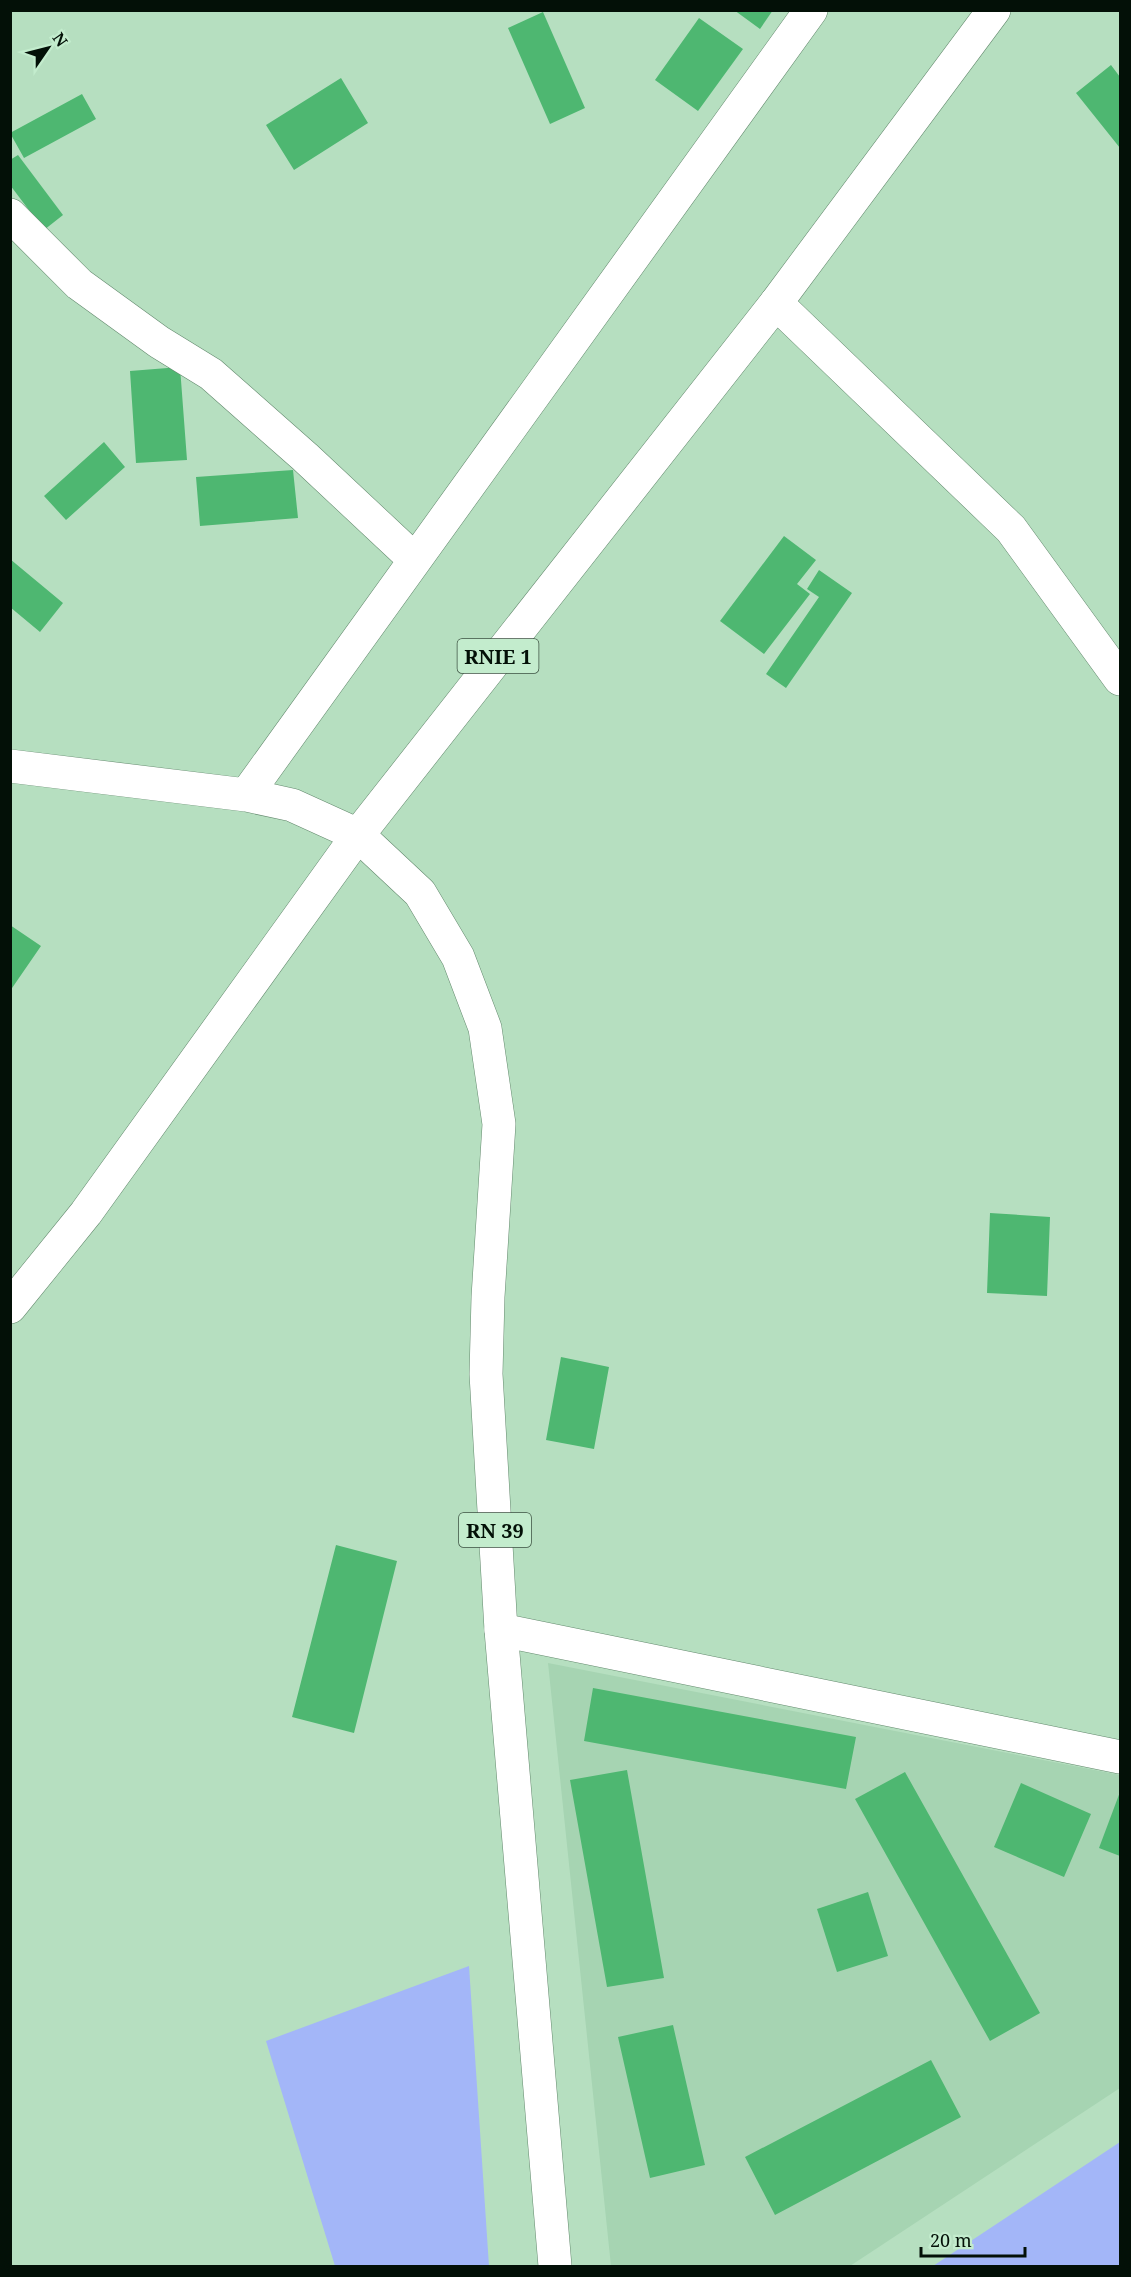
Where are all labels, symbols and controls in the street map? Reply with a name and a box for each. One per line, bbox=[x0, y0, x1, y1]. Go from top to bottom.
north arrow bbox=[18, 18, 78, 78]
text: N bbox=[48, 28, 73, 51]
road number: RNIE 1 bbox=[458, 639, 538, 673]
road number: RN 39 bbox=[459, 1513, 531, 1547]
scale bar bbox=[921, 2220, 1024, 2258]
text: 20 m bbox=[930, 2228, 972, 2252]

